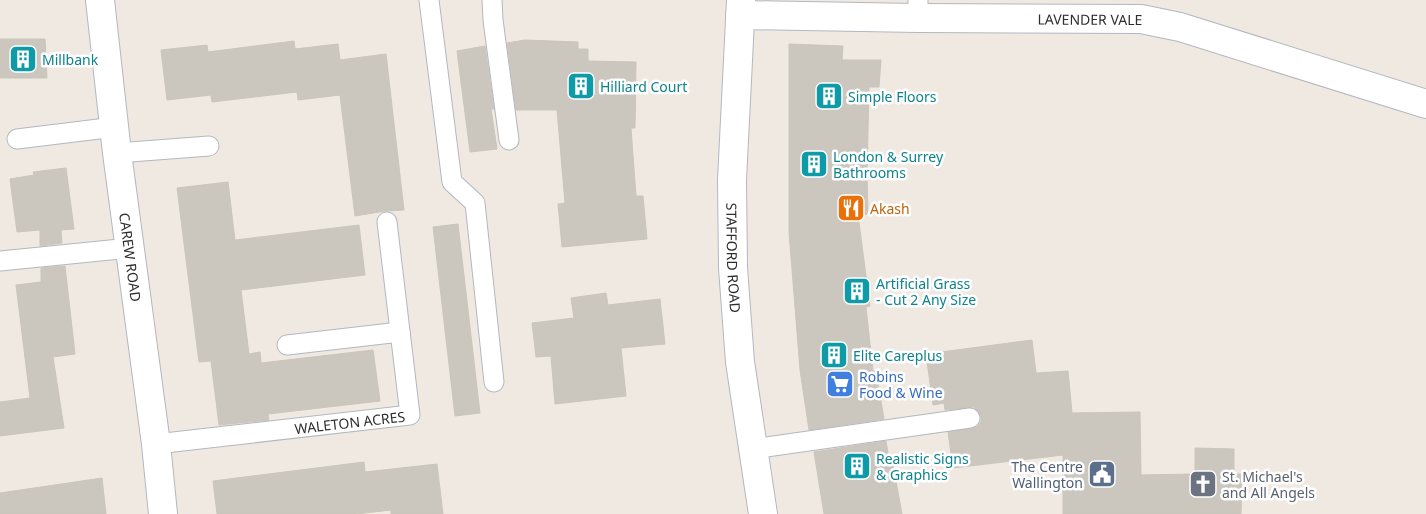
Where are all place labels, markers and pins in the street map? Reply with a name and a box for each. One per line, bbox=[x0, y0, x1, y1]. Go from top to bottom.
building icon: Millbank bbox=[8, 44, 38, 74]
place label: Millbank bbox=[42, 50, 99, 69]
building icon: Hilliard Court bbox=[566, 71, 596, 101]
place label: Hilliard Court bbox=[600, 77, 687, 96]
building icon: Simple Floors bbox=[814, 81, 844, 111]
place label: Simple Floors bbox=[848, 87, 937, 106]
place label: London & Surrey Bathrooms bbox=[833, 147, 944, 182]
building icon: London & Surrey Bathrooms bbox=[799, 149, 829, 179]
restaurant icon: Akash bbox=[836, 193, 866, 223]
place label: Akash bbox=[870, 199, 910, 218]
place label: Artificial Grass - Cut 2 Any Size bbox=[876, 274, 976, 309]
building icon: Artificial Grass - Cut 2 Any Size bbox=[842, 276, 872, 306]
building icon: Elite Careplus bbox=[819, 340, 849, 370]
place label: Elite Careplus bbox=[853, 346, 943, 365]
place label: Robins Food & Wine bbox=[859, 367, 943, 402]
supermarket icon: Robins Food & Wine bbox=[825, 369, 855, 399]
place label: Realistic Signs & Graphics bbox=[876, 449, 969, 484]
building icon: Realistic Signs & Graphics bbox=[842, 451, 872, 481]
place label: The Centre Wallington bbox=[1011, 457, 1083, 492]
public building icon: The Centre Wallington bbox=[1087, 459, 1117, 489]
place label: St. Michael's and All Angels bbox=[1222, 467, 1315, 502]
church icon: St. Michael's and All Angels bbox=[1188, 469, 1218, 499]

